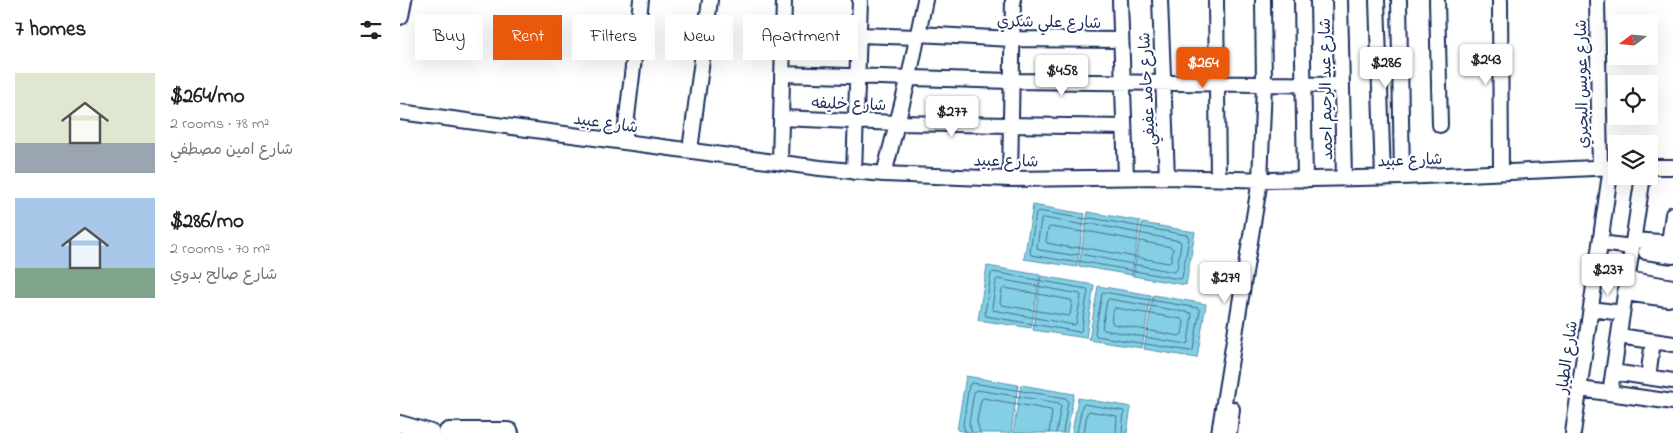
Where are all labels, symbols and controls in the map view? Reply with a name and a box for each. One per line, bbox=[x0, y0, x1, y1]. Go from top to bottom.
street label: شارع علي شكري bbox=[997, 10, 1101, 37]
text: 7 homes bbox=[15, 15, 86, 45]
chip: Buy bbox=[415, 15, 483, 60]
chip: Rent bbox=[493, 15, 562, 60]
chip: Filters bbox=[572, 15, 655, 60]
chip: New bbox=[665, 15, 733, 60]
chip: Apartment bbox=[743, 15, 858, 60]
north arrow bbox=[1608, 15, 1658, 65]
map controls bbox=[1608, 15, 1658, 185]
icon: filters bbox=[357, 16, 385, 44]
street label: شارع عبد الرحيم احمد bbox=[1314, 18, 1340, 160]
street label: شارع عويس البحيري bbox=[1570, 19, 1596, 149]
street label: شارع حامد عفيفي bbox=[1133, 32, 1164, 146]
pin: $243 bbox=[1456, 44, 1516, 86]
pin: $264 bbox=[1173, 46, 1233, 89]
pin: $286 bbox=[1356, 46, 1416, 89]
text: $243 bbox=[1471, 48, 1501, 72]
text: $264 bbox=[1187, 51, 1219, 75]
text: $286 bbox=[1371, 51, 1401, 75]
pin: $458 bbox=[1032, 54, 1092, 97]
text: $458 bbox=[1046, 59, 1078, 83]
button: locate bbox=[1608, 75, 1658, 125]
text: $264/mo bbox=[170, 82, 245, 112]
street label: شارع خليفه bbox=[811, 92, 887, 118]
icon: home bbox=[55, 93, 115, 153]
pin: $277 bbox=[922, 96, 982, 138]
text: $277 bbox=[937, 100, 967, 124]
street label: شارع عبيد bbox=[572, 108, 640, 140]
text: 2 rooms · 78 m² bbox=[170, 112, 269, 136]
button: layers bbox=[1608, 135, 1658, 185]
text: شارع امين مصطفي bbox=[170, 138, 293, 162]
street label: شارع عبيد bbox=[1377, 148, 1443, 174]
street label: شارع عبيد bbox=[973, 149, 1039, 175]
text: $286/mo bbox=[170, 207, 244, 237]
icon: home bbox=[55, 218, 115, 278]
text: 2 rooms · 70 m² bbox=[170, 237, 270, 261]
pin: $237 bbox=[1578, 254, 1638, 296]
text: $237 bbox=[1593, 258, 1623, 282]
pin: $279 bbox=[1195, 262, 1255, 304]
text: شارع صالح بدوي bbox=[170, 263, 277, 287]
text: $279 bbox=[1210, 266, 1240, 290]
street label: شارع الطيار bbox=[1551, 319, 1585, 397]

